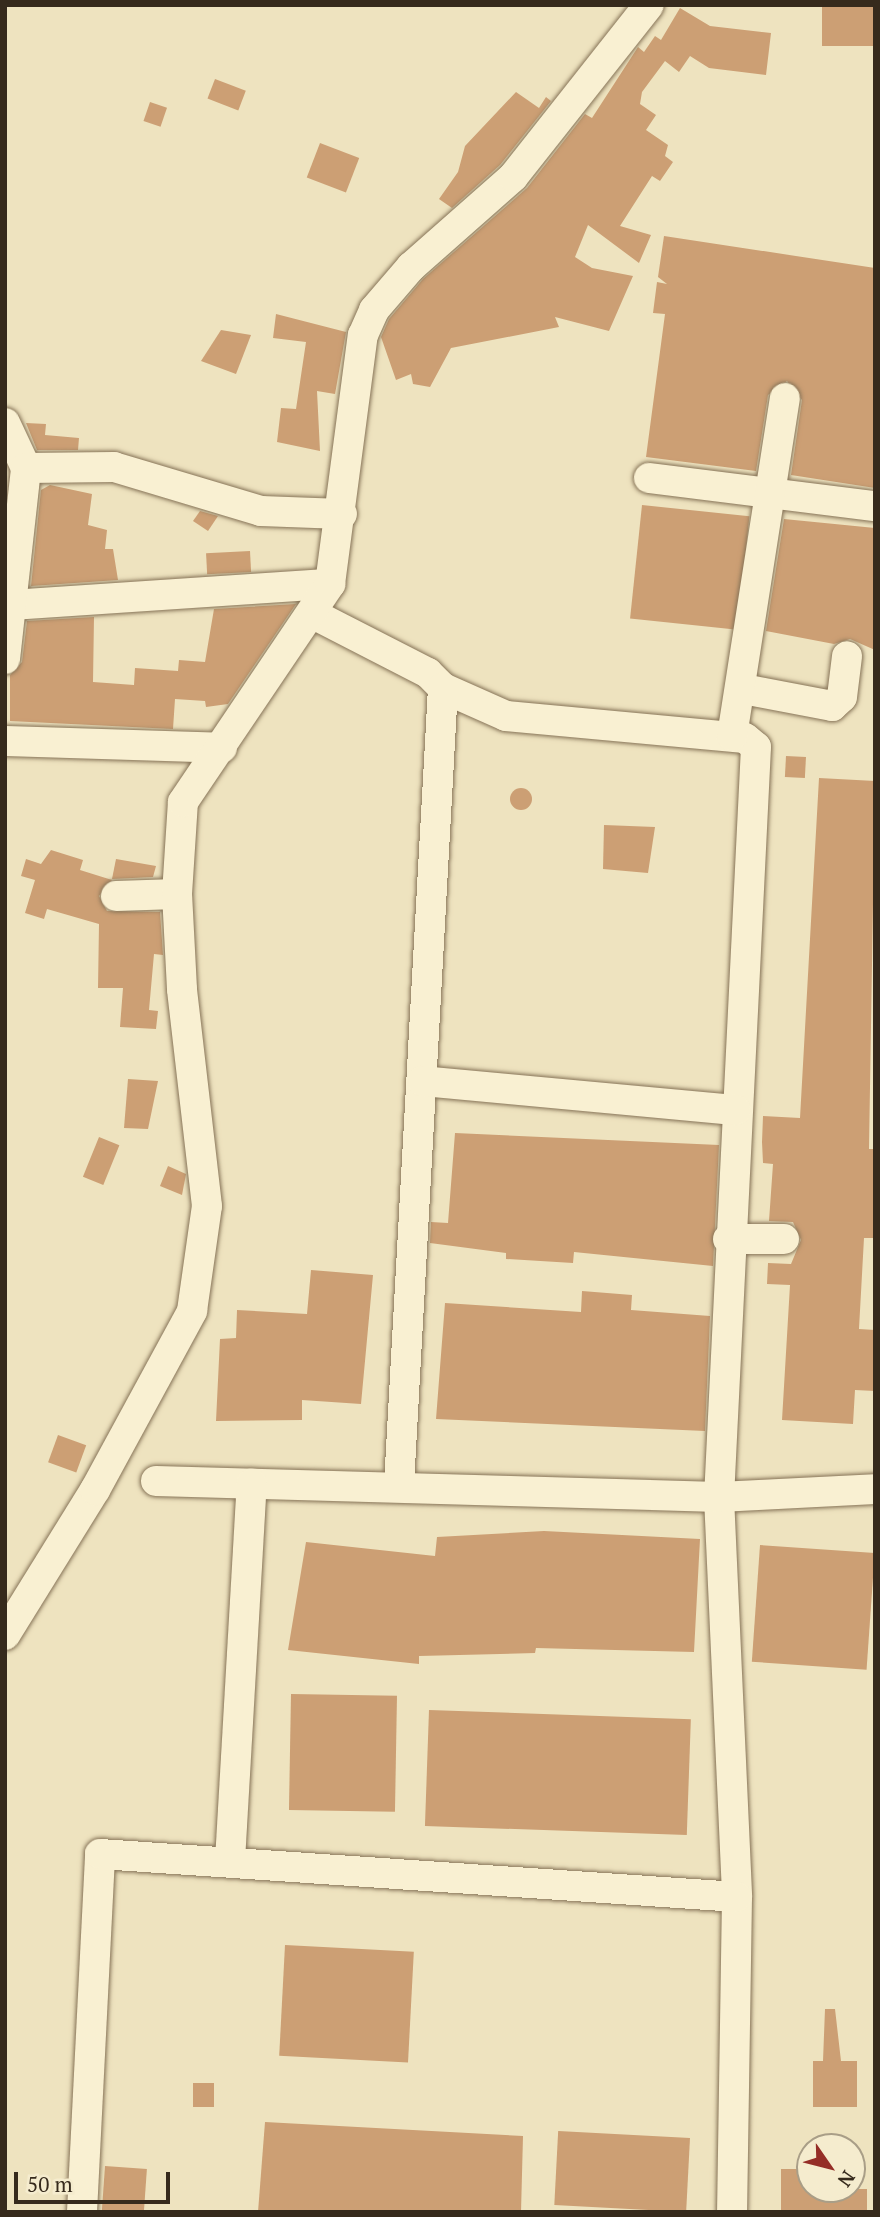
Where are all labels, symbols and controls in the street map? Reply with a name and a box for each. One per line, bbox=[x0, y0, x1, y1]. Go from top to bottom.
north arrow bbox=[796, 2133, 866, 2203]
scale bar bbox=[18, 2158, 173, 2202]
text: N bbox=[833, 2166, 861, 2192]
text: 50 m bbox=[27, 2170, 73, 2198]

